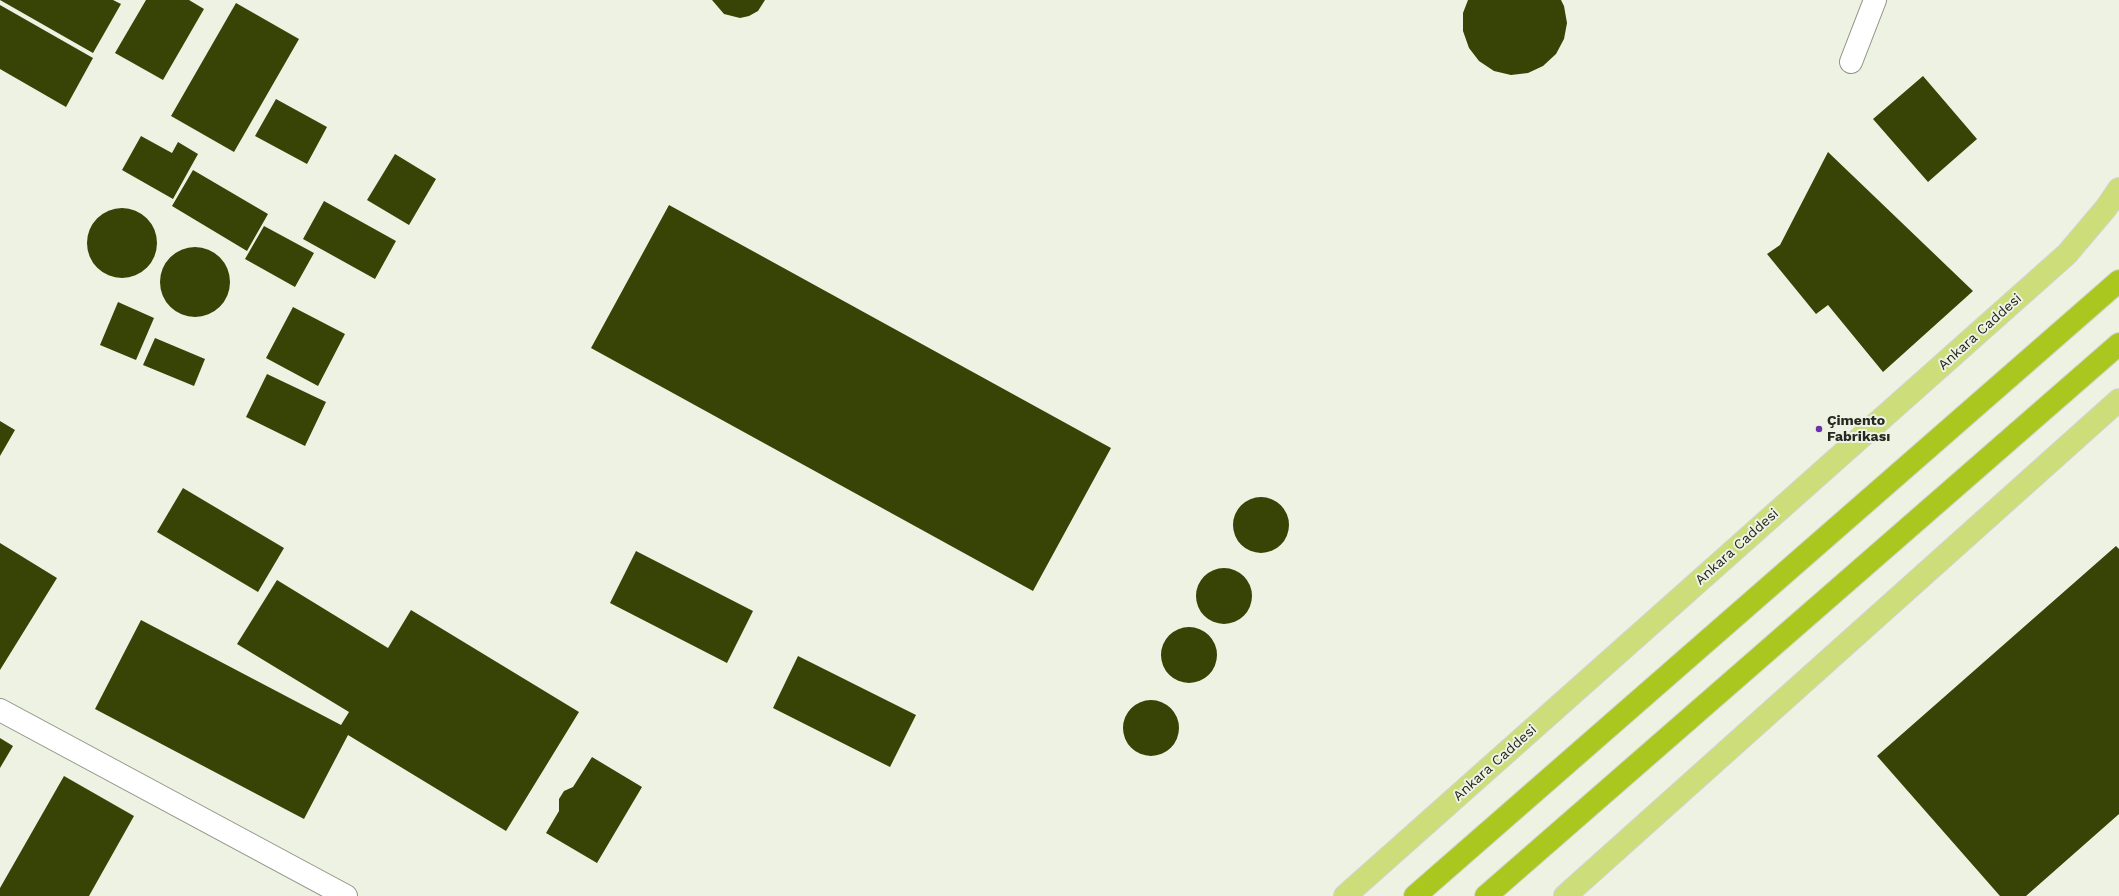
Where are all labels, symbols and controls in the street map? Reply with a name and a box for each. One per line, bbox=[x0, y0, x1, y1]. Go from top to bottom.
street label: Ankara Caddesi bbox=[1935, 290, 2025, 374]
place label: Çimento Fabrikası bbox=[1827, 413, 1890, 446]
marker: Çimento Fabrikası bbox=[1814, 424, 1824, 434]
street label: Ankara Caddesi bbox=[1692, 505, 1782, 589]
street label: Ankara Caddesi bbox=[1450, 721, 1540, 805]

